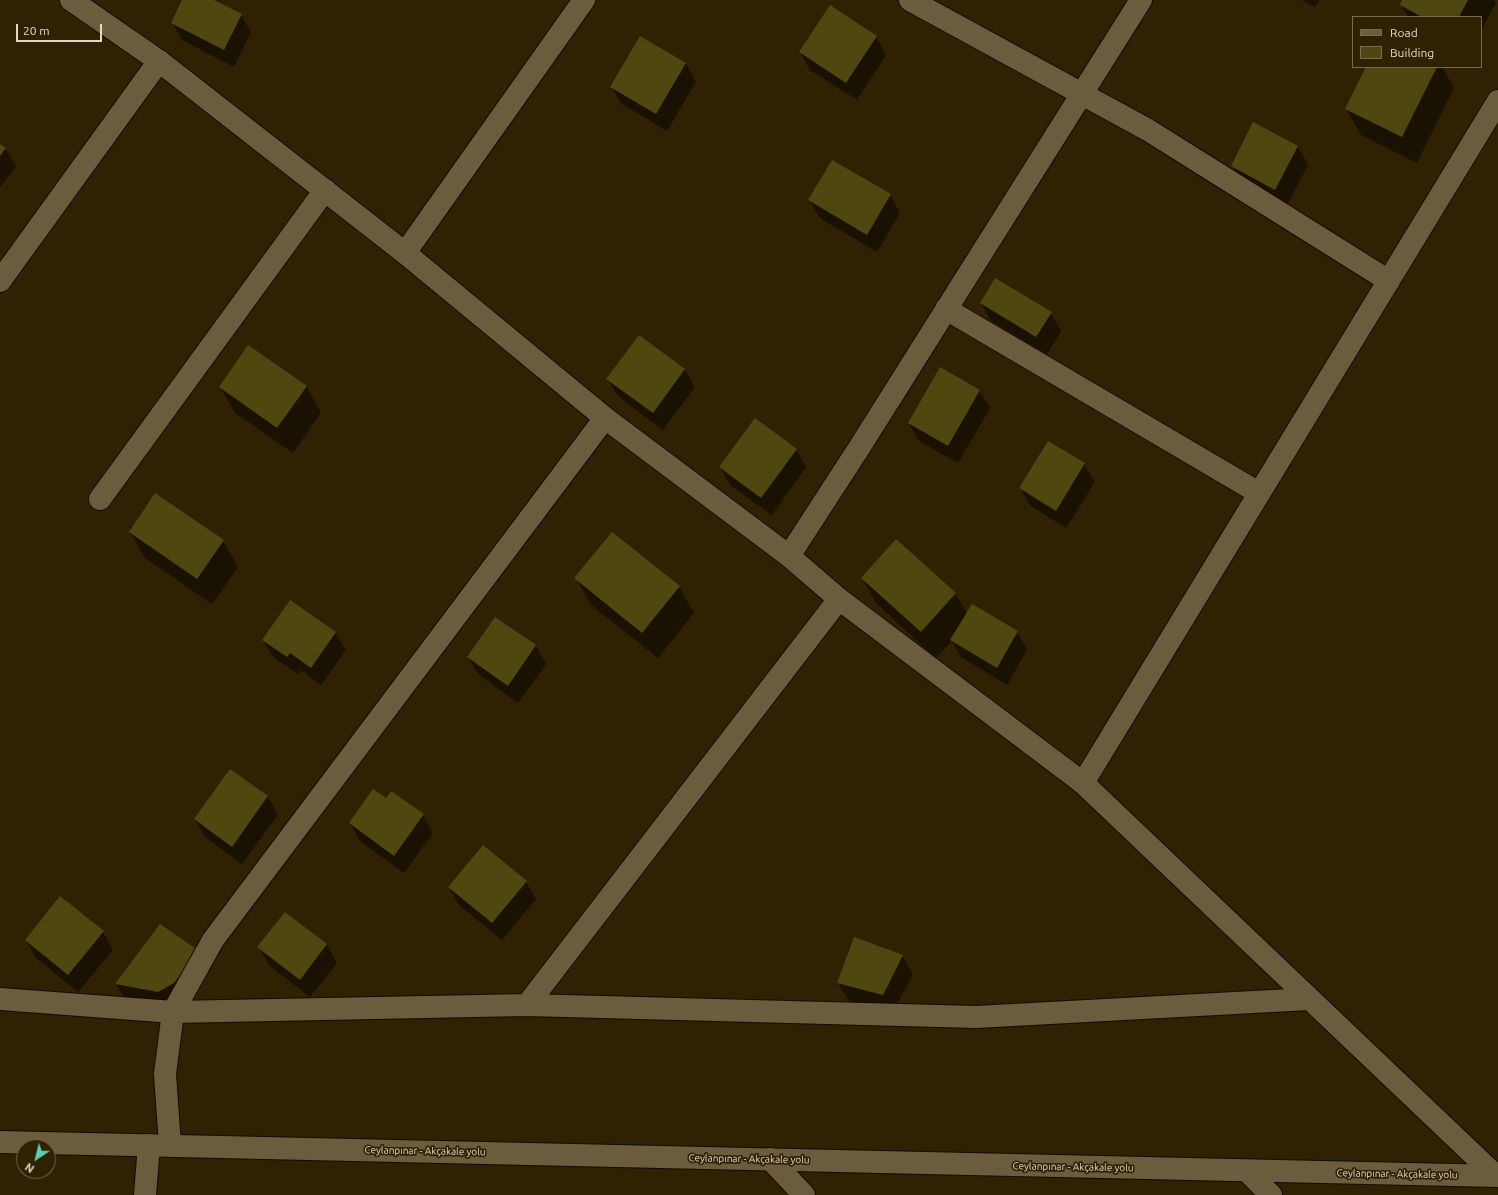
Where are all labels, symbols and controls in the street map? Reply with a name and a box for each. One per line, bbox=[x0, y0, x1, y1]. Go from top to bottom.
scale bar bbox=[18, 16, 104, 42]
legend bbox=[1352, 16, 1482, 68]
text: 20 m bbox=[23, 24, 50, 37]
text: Road bbox=[1390, 26, 1418, 39]
text: Building bbox=[1390, 46, 1434, 59]
north arrow bbox=[16, 1139, 56, 1179]
street label: Ceylanpınar - Akçakale yolu bbox=[364, 1144, 486, 1158]
street label: Ceylanpınar - Akçakale yolu bbox=[688, 1152, 810, 1166]
street label: Ceylanpınar - Akçakale yolu bbox=[1012, 1160, 1134, 1174]
text: N bbox=[23, 1161, 36, 1175]
street label: Ceylanpınar - Akçakale yolu bbox=[1336, 1167, 1458, 1181]

